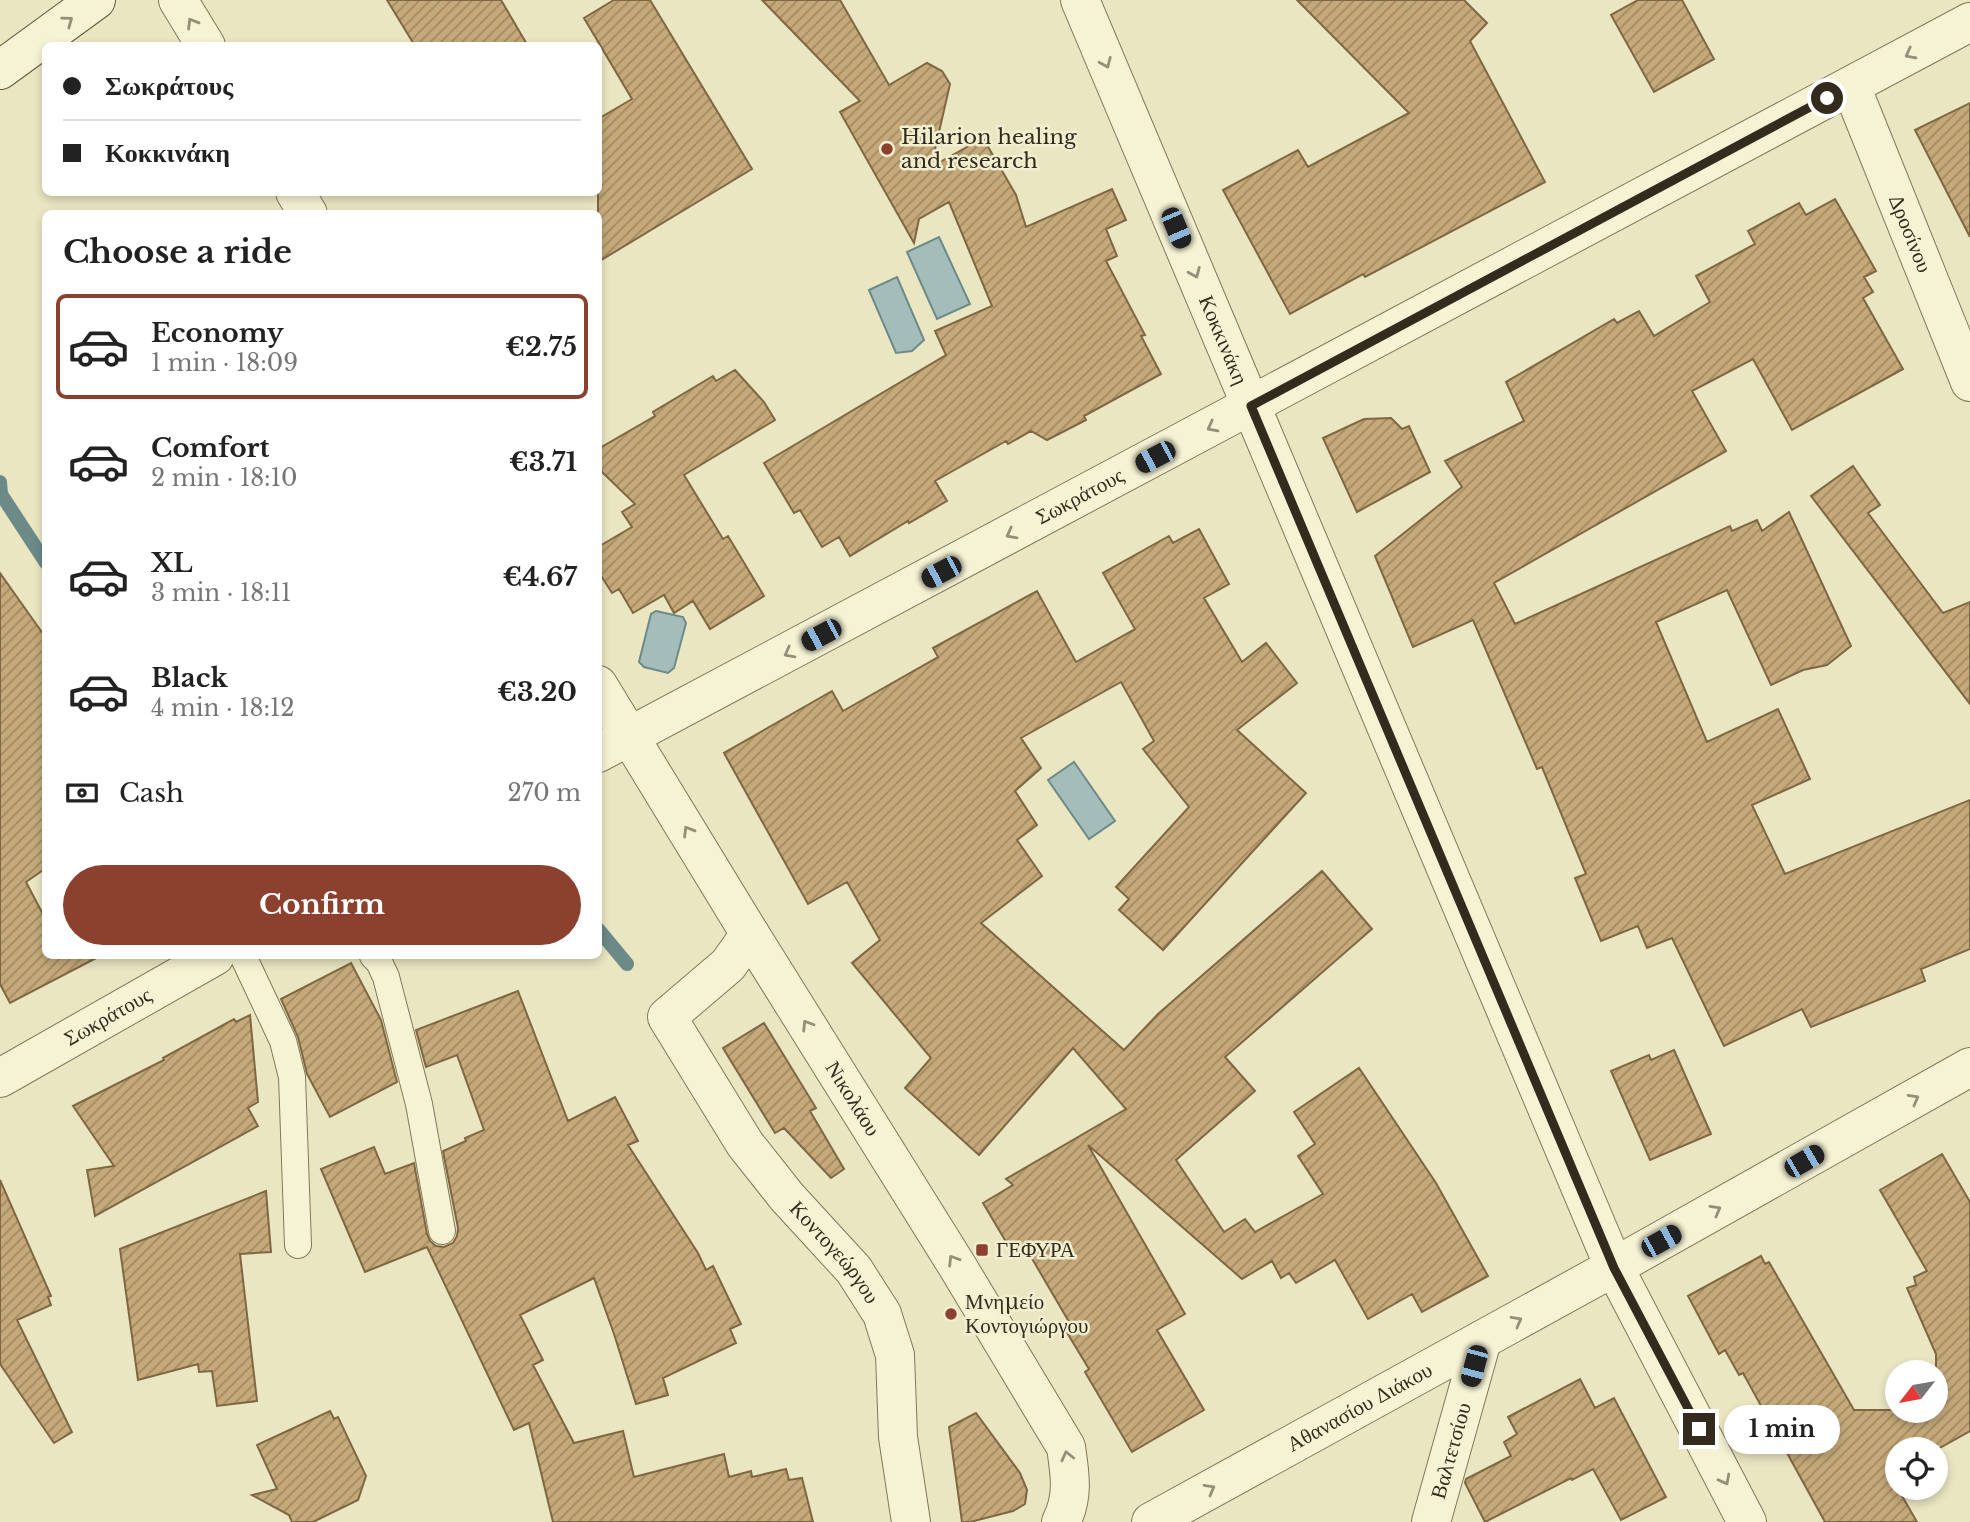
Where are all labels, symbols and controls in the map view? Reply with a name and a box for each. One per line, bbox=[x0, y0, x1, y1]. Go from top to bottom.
one-way arrow bbox=[60, 16, 73, 29]
one-way arrow bbox=[188, 17, 201, 30]
one-way arrow bbox=[1905, 46, 1917, 59]
one-way arrow bbox=[1098, 56, 1112, 68]
text: Σωκράτους bbox=[105, 70, 233, 102]
route start bbox=[1811, 82, 1843, 114]
place label: Hilarion healing and research bbox=[901, 124, 1077, 174]
text: Κοκκινάκη bbox=[105, 137, 230, 169]
marker: Hilarion healing and research bbox=[879, 141, 895, 157]
street label: Δροσίνου bbox=[1883, 191, 1938, 276]
car bbox=[1159, 205, 1194, 251]
text: Choose a ride bbox=[63, 232, 292, 272]
one-way arrow bbox=[1186, 266, 1200, 278]
street label: Κοκκινάκη bbox=[1193, 291, 1254, 389]
icon: car bbox=[67, 315, 130, 378]
text: Economy bbox=[151, 317, 284, 349]
text: €2.75 bbox=[505, 331, 577, 363]
text: 1 min · 18:09 bbox=[151, 349, 298, 377]
one-way arrow bbox=[1207, 418, 1219, 432]
icon: car bbox=[67, 430, 130, 493]
text: Comfort bbox=[151, 432, 269, 464]
car bbox=[1132, 438, 1179, 476]
text: €3.71 bbox=[509, 446, 577, 478]
street label: Σωκράτους bbox=[1031, 462, 1129, 530]
text: 2 min · 18:10 bbox=[151, 464, 297, 492]
one-way arrow bbox=[1006, 526, 1018, 539]
icon: car bbox=[67, 545, 130, 608]
text: XL bbox=[151, 547, 193, 579]
car bbox=[918, 553, 965, 591]
text: €4.67 bbox=[503, 561, 577, 593]
text: 3 min · 18:11 bbox=[151, 579, 291, 607]
car bbox=[798, 616, 845, 654]
one-way arrow bbox=[784, 644, 796, 658]
icon: car bbox=[67, 660, 130, 723]
text: Black bbox=[151, 662, 228, 694]
text: €3.20 bbox=[497, 676, 577, 708]
text: 4 min · 18:12 bbox=[151, 694, 294, 722]
icon: cash bbox=[63, 774, 101, 812]
text: Cash bbox=[119, 777, 184, 809]
text: 270 m bbox=[508, 779, 581, 807]
one-way arrow bbox=[683, 826, 696, 839]
button: Confirm bbox=[63, 865, 581, 945]
street label: Σωκράτους bbox=[60, 982, 157, 1052]
one-way arrow bbox=[802, 1020, 815, 1033]
street label: Νικολάου bbox=[820, 1056, 886, 1141]
one-way arrow bbox=[1907, 1094, 1920, 1107]
car bbox=[1781, 1141, 1828, 1181]
street label: Κοντογεώργου bbox=[784, 1196, 885, 1308]
one-way arrow bbox=[1709, 1205, 1721, 1218]
car bbox=[1638, 1222, 1685, 1260]
place label: ΓΕΦΥΡΑ bbox=[996, 1237, 1076, 1263]
marker: ΓΕΦΥΡΑ bbox=[974, 1242, 990, 1258]
one-way arrow bbox=[949, 1254, 962, 1267]
place label: Μνημείο Κοντογιώργου bbox=[965, 1289, 1089, 1339]
marker: Μνημείο Κοντογιώργου bbox=[943, 1306, 959, 1322]
one-way arrow bbox=[1510, 1315, 1522, 1329]
car bbox=[1459, 1343, 1490, 1389]
street label: Αθανασίου Διάκου bbox=[1282, 1357, 1437, 1458]
north arrow bbox=[1885, 1360, 1948, 1423]
map controls bbox=[1885, 1360, 1948, 1500]
street label: Βαλτετσίου bbox=[1425, 1400, 1477, 1502]
callout: 1 min bbox=[1724, 1404, 1839, 1454]
route end bbox=[1683, 1413, 1715, 1445]
text: 1 min bbox=[1749, 1415, 1815, 1443]
button: locate bbox=[1885, 1437, 1948, 1500]
one-way arrow bbox=[1060, 1450, 1075, 1462]
one-way arrow bbox=[1717, 1473, 1730, 1485]
one-way arrow bbox=[1203, 1484, 1216, 1497]

